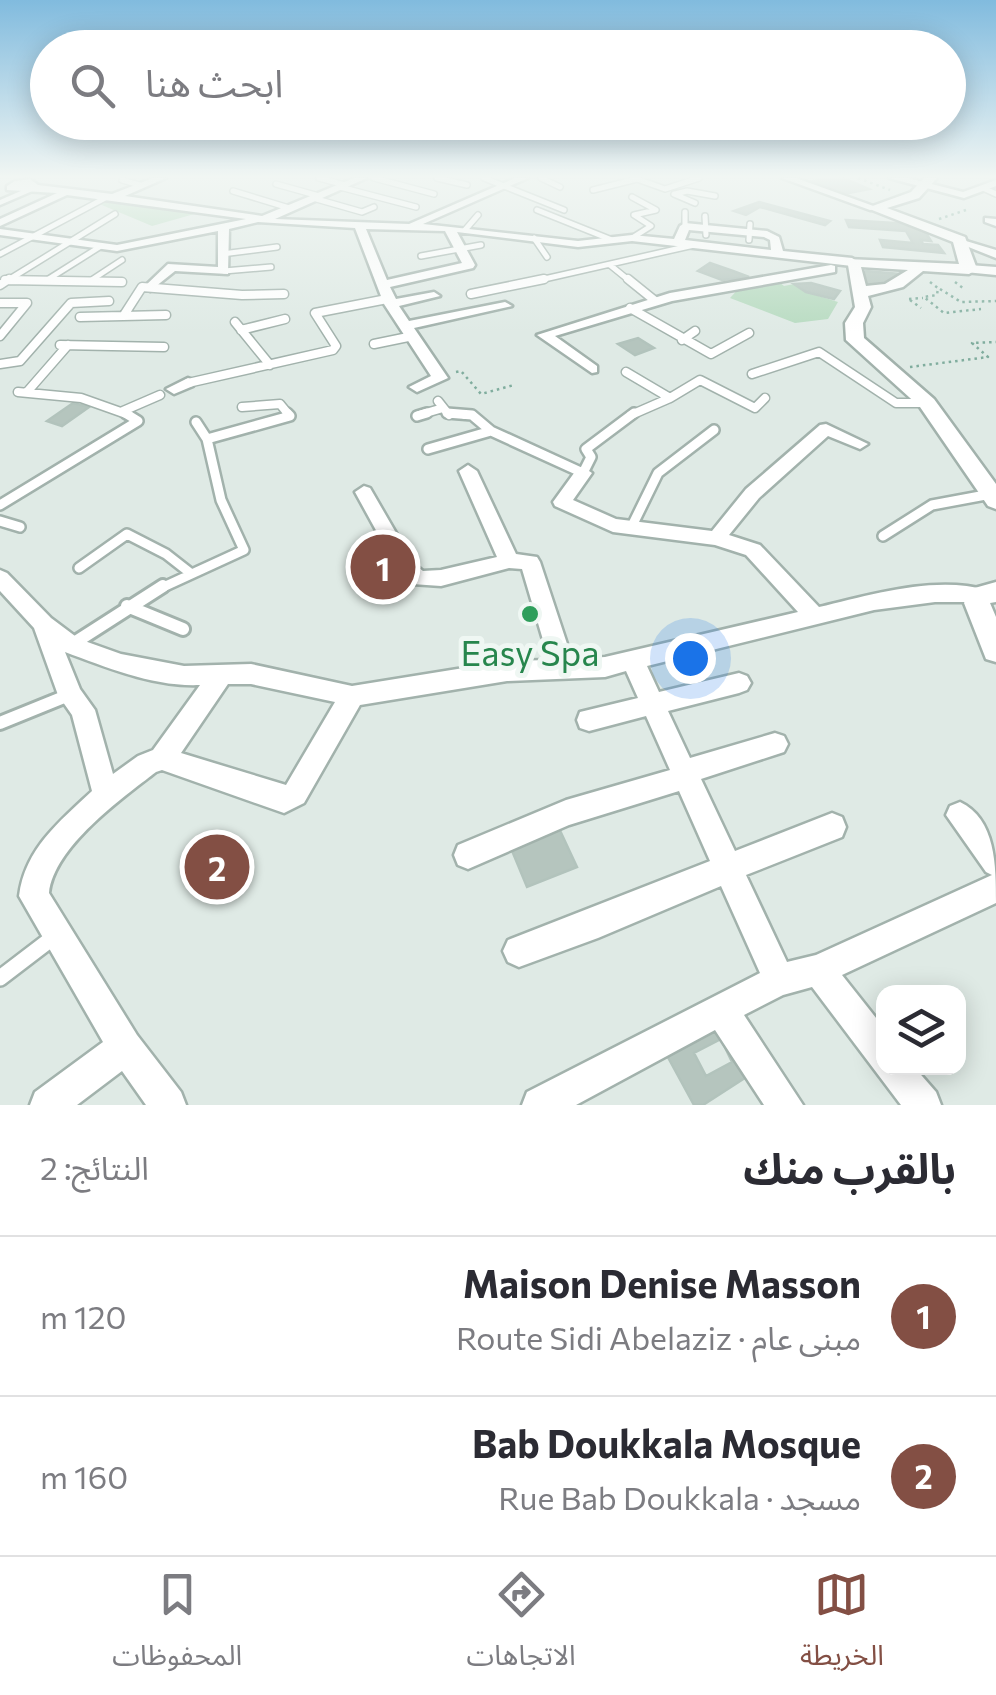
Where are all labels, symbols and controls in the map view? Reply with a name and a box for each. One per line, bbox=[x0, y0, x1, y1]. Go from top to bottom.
search box bbox=[30, 30, 966, 140]
icon: search bbox=[65, 58, 120, 113]
text: ابحث هنا bbox=[145, 58, 283, 105]
pin: 1 bbox=[350, 530, 416, 604]
marker: Easy Spa bbox=[519, 603, 541, 625]
place label: Easy Spa bbox=[460, 630, 600, 673]
your location bbox=[665, 633, 716, 684]
pin: 2 bbox=[184, 830, 250, 904]
map controls bbox=[876, 985, 966, 1075]
button: layers bbox=[876, 985, 966, 1075]
text: بالقرب منك bbox=[743, 1141, 956, 1193]
text: النتائج: 2 bbox=[40, 1147, 149, 1187]
text: Maison Denise Masson bbox=[463, 1259, 861, 1306]
text: 120 m bbox=[40, 1296, 126, 1336]
text: 1 bbox=[916, 1296, 931, 1336]
text: مبنى عام · Route Sidi Abelaziz bbox=[456, 1317, 861, 1357]
text: Bab Doukkala Mosque bbox=[472, 1419, 861, 1466]
text: 160 m bbox=[40, 1456, 128, 1496]
text: 2 bbox=[914, 1456, 933, 1496]
text: مسجد · Rue Bab Doukkala bbox=[498, 1477, 861, 1517]
tab: المحفوظات bbox=[112, 1567, 242, 1686]
tab: الاتجاهات bbox=[466, 1567, 576, 1686]
tab: الخريطة bbox=[800, 1567, 884, 1686]

